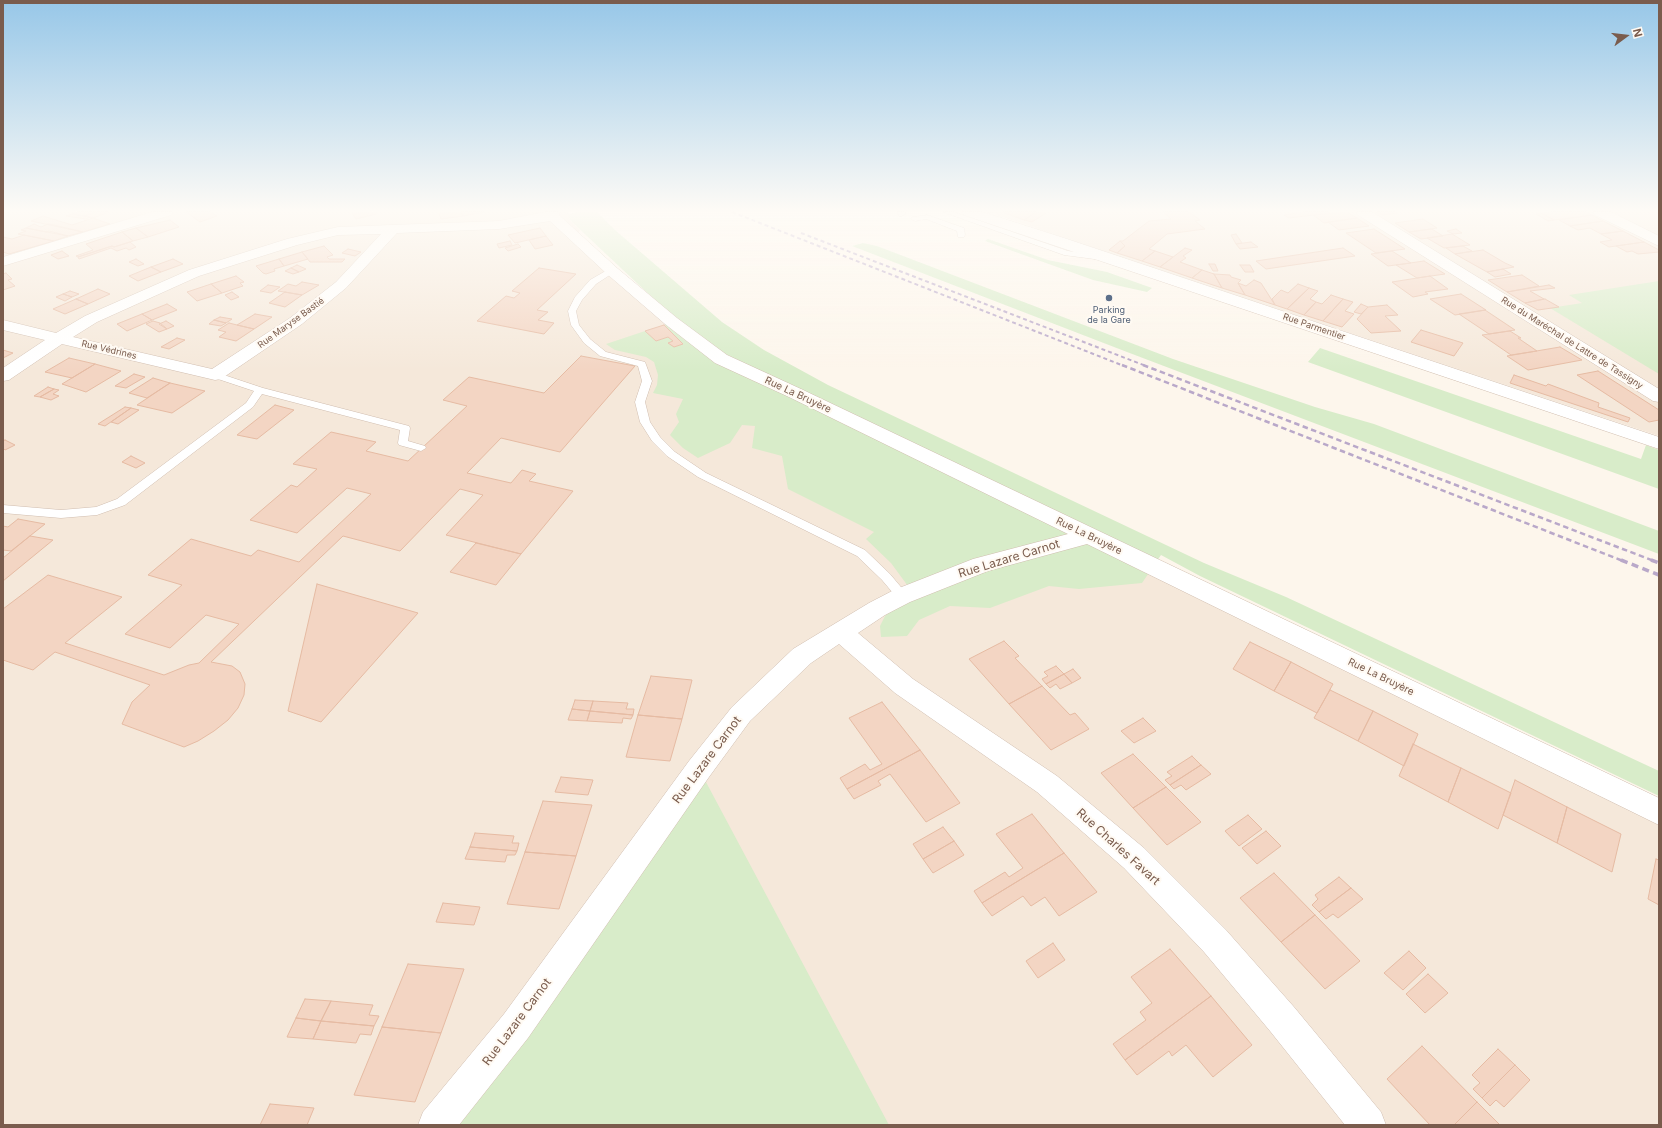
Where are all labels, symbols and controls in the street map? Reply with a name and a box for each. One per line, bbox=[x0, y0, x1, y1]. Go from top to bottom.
north arrow bbox=[1606, 16, 1646, 56]
text: N bbox=[1630, 27, 1645, 39]
marker: Parking de la Gare bbox=[1104, 293, 1114, 303]
street label: Rue Maryse Bastié bbox=[256, 295, 326, 351]
street label: Rue du Maréchal de Lattre de Tassigny bbox=[1499, 295, 1645, 391]
place label: Parking de la Gare bbox=[1087, 305, 1131, 326]
street label: Rue Parmentier bbox=[1281, 311, 1347, 343]
street label: Rue Védrines bbox=[80, 338, 138, 362]
street label: Rue La Bruyère bbox=[763, 374, 833, 416]
street label: Rue La Bruyère bbox=[1054, 515, 1124, 557]
street label: Rue Lazare Carnot bbox=[957, 537, 1061, 581]
street label: Rue La Bruyère bbox=[1346, 656, 1416, 698]
street label: Rue Lazare Carnot bbox=[670, 714, 744, 806]
street label: Rue Charles Favart bbox=[1073, 806, 1163, 888]
street label: Rue Lazare Carnot bbox=[480, 976, 554, 1068]

